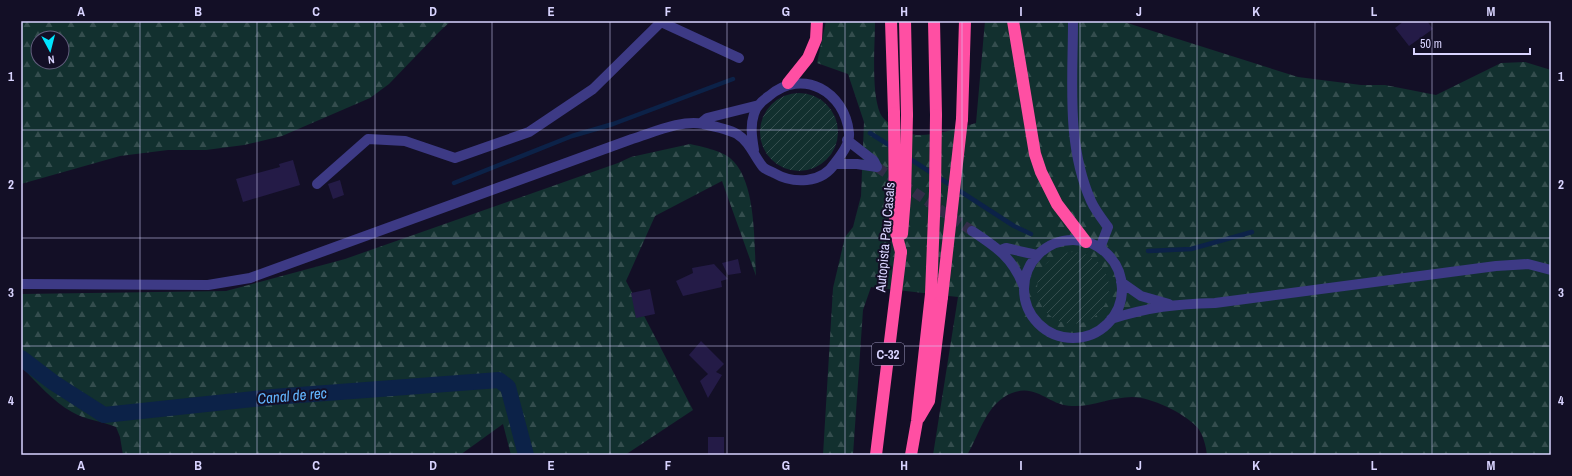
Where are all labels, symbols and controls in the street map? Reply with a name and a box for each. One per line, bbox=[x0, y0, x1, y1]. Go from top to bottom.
text: A bbox=[77, 3, 85, 20]
text: B bbox=[194, 3, 202, 20]
text: C bbox=[312, 3, 320, 20]
text: D bbox=[429, 3, 437, 20]
text: E bbox=[547, 3, 555, 20]
text: F bbox=[665, 3, 672, 20]
text: G bbox=[782, 3, 790, 20]
text: H bbox=[900, 3, 908, 20]
text: I bbox=[1020, 3, 1023, 20]
text: J bbox=[1136, 3, 1142, 20]
text: K bbox=[1252, 3, 1260, 20]
text: L bbox=[1371, 3, 1378, 20]
text: M bbox=[1487, 3, 1496, 20]
north arrow bbox=[30, 30, 70, 70]
scale bar bbox=[1414, 30, 1530, 56]
text: 50 m bbox=[1420, 36, 1442, 52]
text: N bbox=[47, 53, 55, 67]
text: 1 bbox=[8, 68, 14, 85]
text: 1 bbox=[1558, 68, 1564, 85]
text: 2 bbox=[8, 176, 14, 193]
text: 2 bbox=[1558, 176, 1564, 193]
street label: Autopista Pau Casals bbox=[871, 181, 899, 294]
text: 3 bbox=[8, 284, 14, 301]
text: 3 bbox=[1558, 284, 1564, 301]
road number: C-32 bbox=[872, 343, 904, 365]
water label: Canal de rec bbox=[256, 382, 328, 409]
text: 4 bbox=[8, 392, 14, 409]
text: 4 bbox=[1558, 392, 1564, 409]
text: A bbox=[77, 457, 85, 474]
text: B bbox=[194, 457, 202, 474]
text: C bbox=[312, 457, 320, 474]
text: D bbox=[429, 457, 437, 474]
text: E bbox=[547, 457, 555, 474]
text: F bbox=[665, 457, 672, 474]
text: G bbox=[782, 457, 790, 474]
text: H bbox=[900, 457, 908, 474]
text: I bbox=[1020, 457, 1023, 474]
text: J bbox=[1136, 457, 1142, 474]
text: K bbox=[1252, 457, 1260, 474]
text: L bbox=[1371, 457, 1378, 474]
text: M bbox=[1487, 457, 1496, 474]

